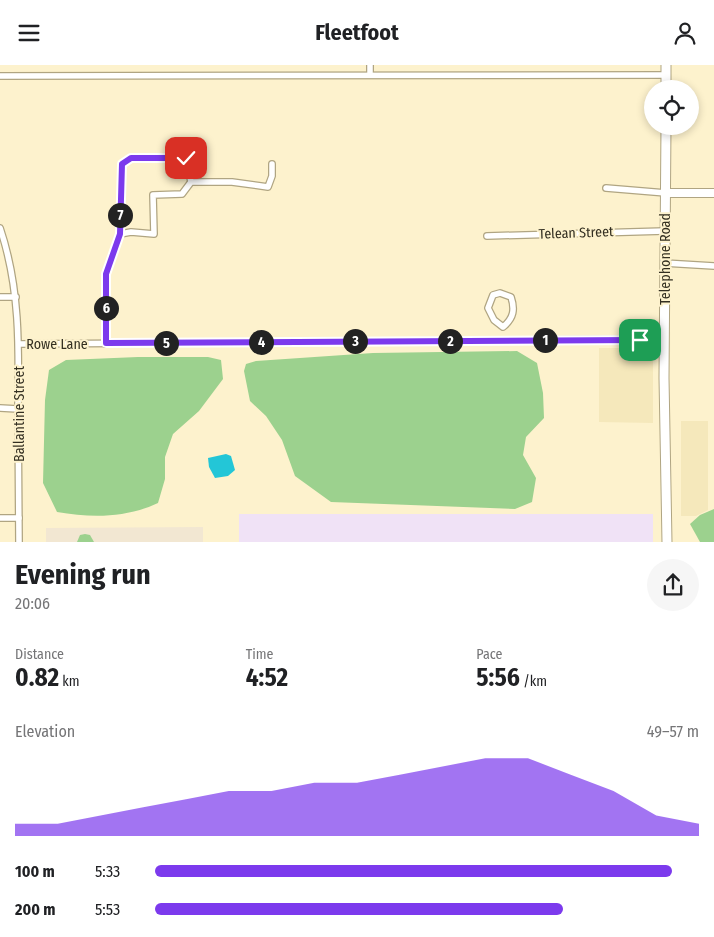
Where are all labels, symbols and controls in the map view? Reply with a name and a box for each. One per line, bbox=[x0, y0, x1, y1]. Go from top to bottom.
icon: menu bbox=[15, 19, 43, 47]
text: Fleetfoot bbox=[315, 19, 399, 46]
icon: person bbox=[671, 19, 699, 47]
map controls bbox=[644, 80, 699, 135]
button: locate bbox=[644, 80, 699, 135]
pin bbox=[165, 137, 207, 179]
icon: check bbox=[172, 144, 200, 172]
pin: 7 bbox=[108, 203, 132, 227]
text: 7 bbox=[118, 207, 123, 224]
street label: Telephone Road bbox=[657, 213, 674, 305]
street label: Telean Street bbox=[538, 223, 614, 243]
pin: 6 bbox=[94, 295, 118, 321]
text: 6 bbox=[103, 300, 110, 317]
pin bbox=[619, 319, 661, 361]
icon: arrive bbox=[626, 326, 654, 354]
pin: 1 bbox=[532, 327, 558, 353]
pin: 4 bbox=[248, 329, 274, 355]
pin: 3 bbox=[342, 329, 368, 353]
pin: 2 bbox=[438, 329, 462, 353]
pin: 5 bbox=[154, 331, 178, 355]
text: 1 bbox=[543, 332, 548, 349]
text: 3 bbox=[352, 333, 359, 350]
text: 2 bbox=[447, 333, 454, 350]
text: 4 bbox=[258, 334, 265, 351]
text: 5 bbox=[163, 335, 170, 352]
street label: Rowe Lane bbox=[26, 336, 88, 353]
street label: Ballantine Street bbox=[11, 366, 28, 462]
text: Evening run bbox=[15, 558, 151, 591]
button: share bbox=[647, 559, 699, 611]
text: 20:06 bbox=[15, 594, 50, 613]
text: Distance bbox=[15, 646, 64, 663]
text: Time bbox=[246, 646, 273, 663]
text: Pace bbox=[476, 646, 502, 663]
text: 0.82 bbox=[15, 663, 59, 693]
text: 4:52 bbox=[246, 663, 288, 693]
text: 5:56 bbox=[476, 663, 520, 693]
text: km bbox=[59, 673, 80, 690]
text: /km bbox=[520, 673, 547, 690]
text: Elevation bbox=[15, 722, 75, 741]
text: 49–57 m bbox=[647, 722, 699, 741]
text: 100 m bbox=[15, 862, 55, 881]
text: 5:33 bbox=[95, 862, 120, 881]
text: 200 m bbox=[15, 900, 55, 919]
text: 5:53 bbox=[95, 900, 120, 919]

